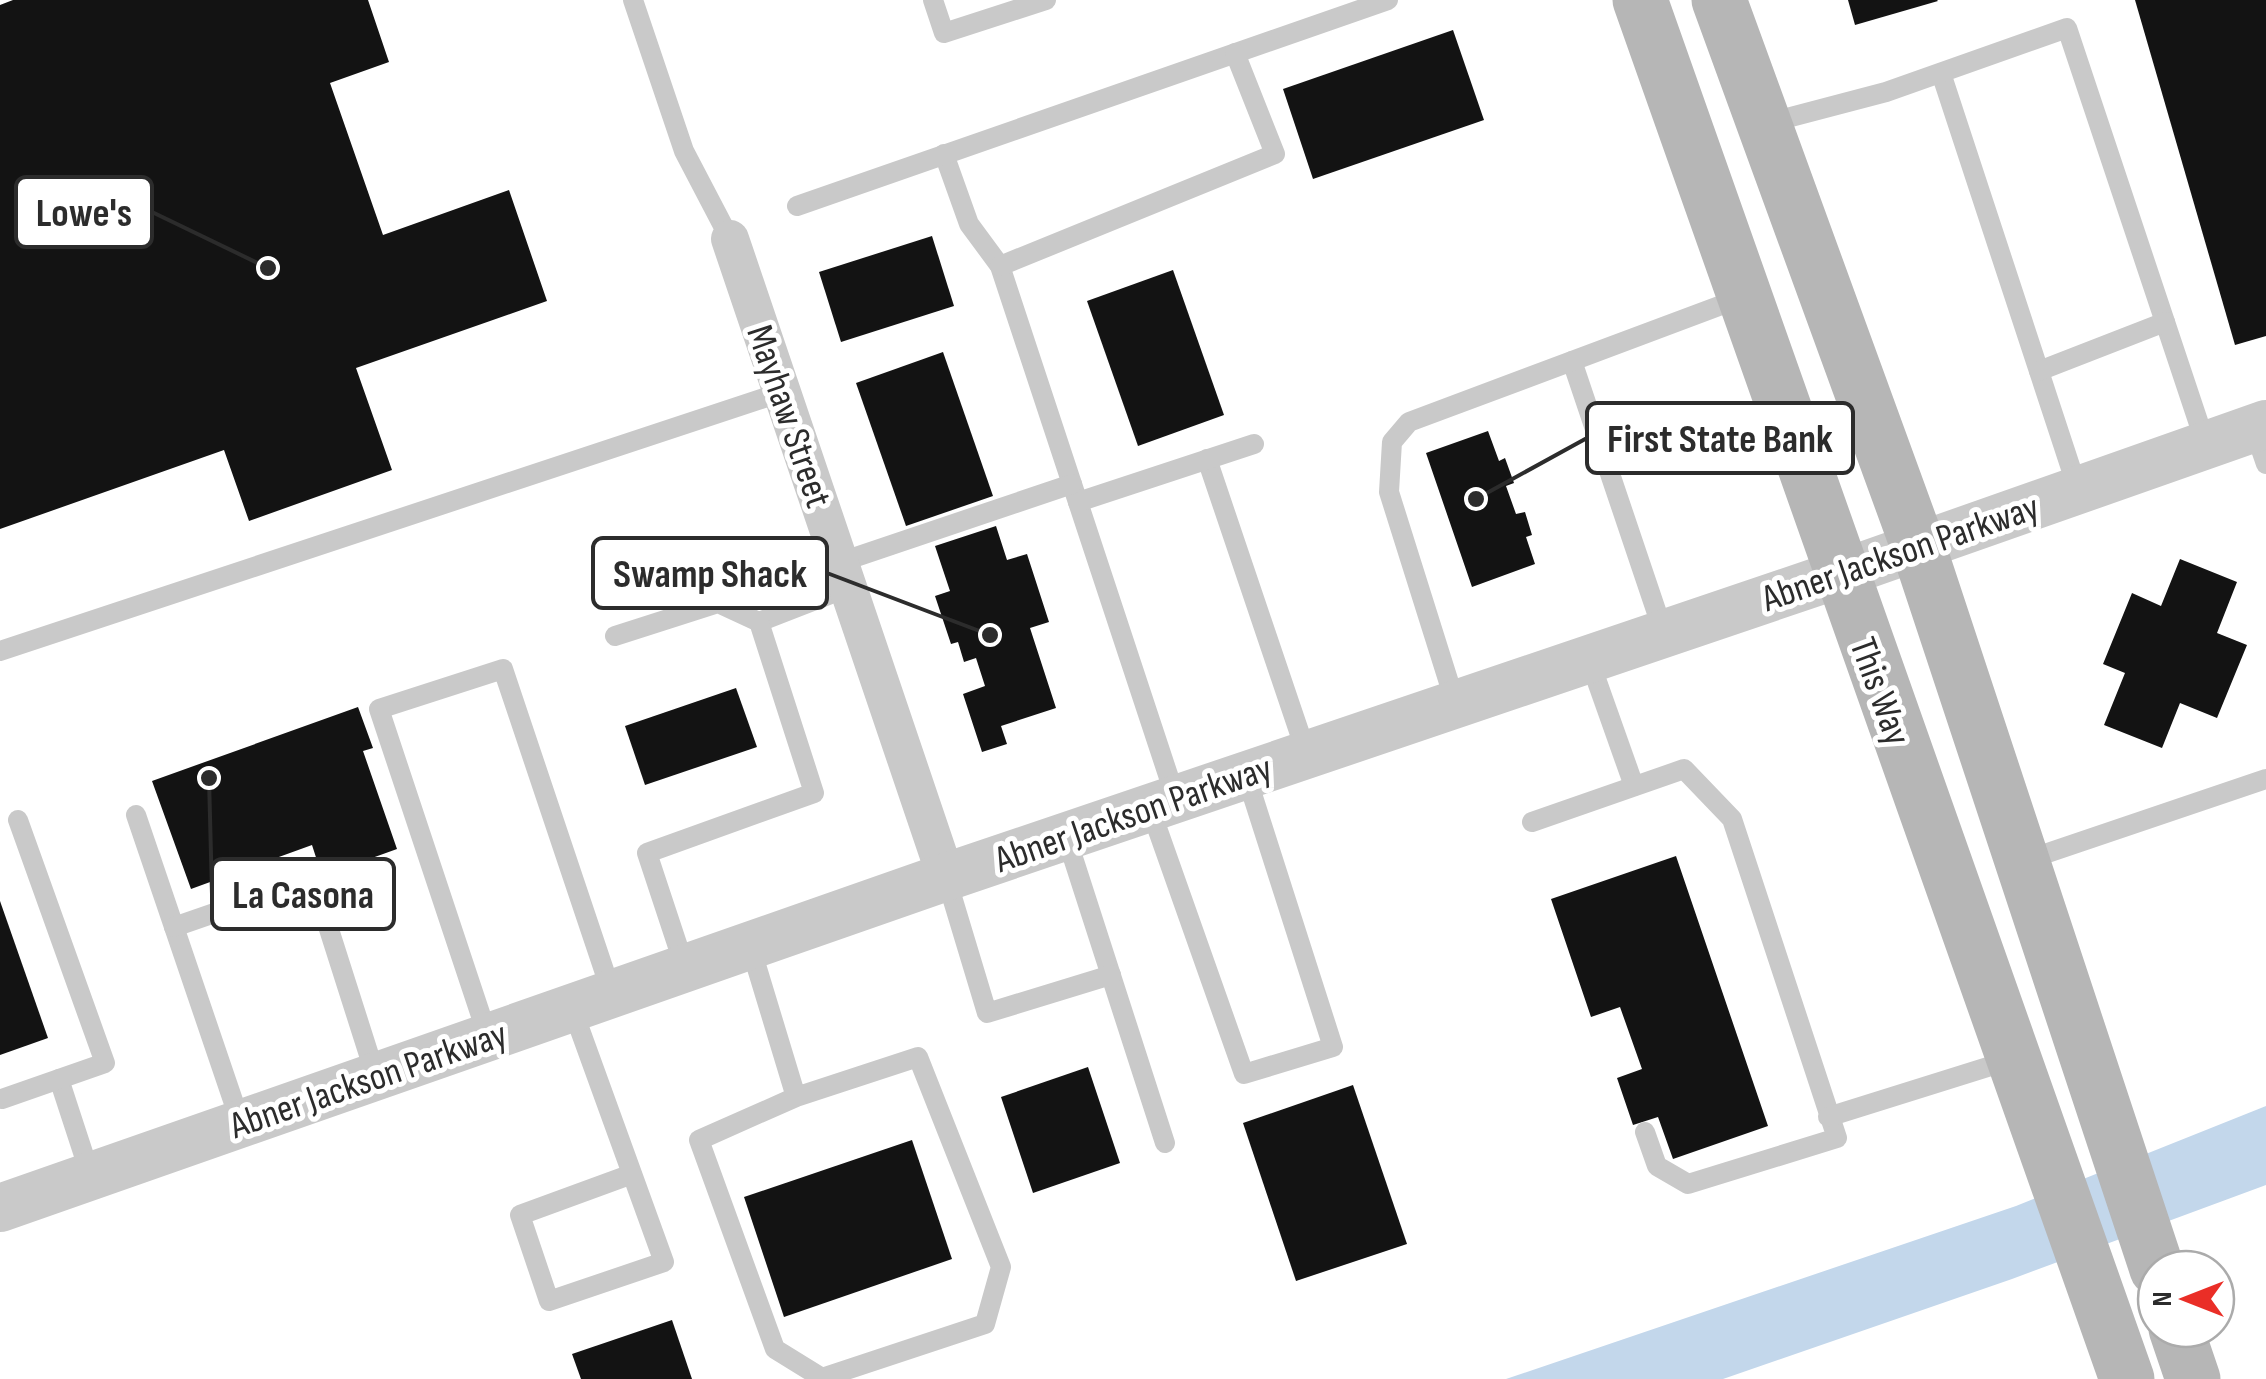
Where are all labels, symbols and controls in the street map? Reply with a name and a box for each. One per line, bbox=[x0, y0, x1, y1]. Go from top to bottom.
callout: Lowe's bbox=[16, 177, 152, 247]
text: Lowe's bbox=[36, 190, 132, 238]
street label: Mayhaw Street bbox=[736, 319, 841, 514]
callout: First State Bank bbox=[1587, 403, 1853, 473]
text: First State Bank bbox=[1607, 416, 1833, 464]
street label: Abner Jackson Parkway bbox=[1755, 485, 2045, 622]
callout: Swamp Shack bbox=[593, 538, 827, 608]
text: Swamp Shack bbox=[613, 551, 807, 599]
street label: This Way bbox=[1839, 632, 1920, 752]
street label: Abner Jackson Parkway bbox=[988, 746, 1278, 883]
callout: La Casona bbox=[212, 859, 394, 929]
text: La Casona bbox=[232, 872, 374, 920]
street label: Abner Jackson Parkway bbox=[223, 1012, 513, 1149]
north arrow bbox=[2136, 1249, 2236, 1349]
text: N bbox=[2146, 1292, 2179, 1306]

